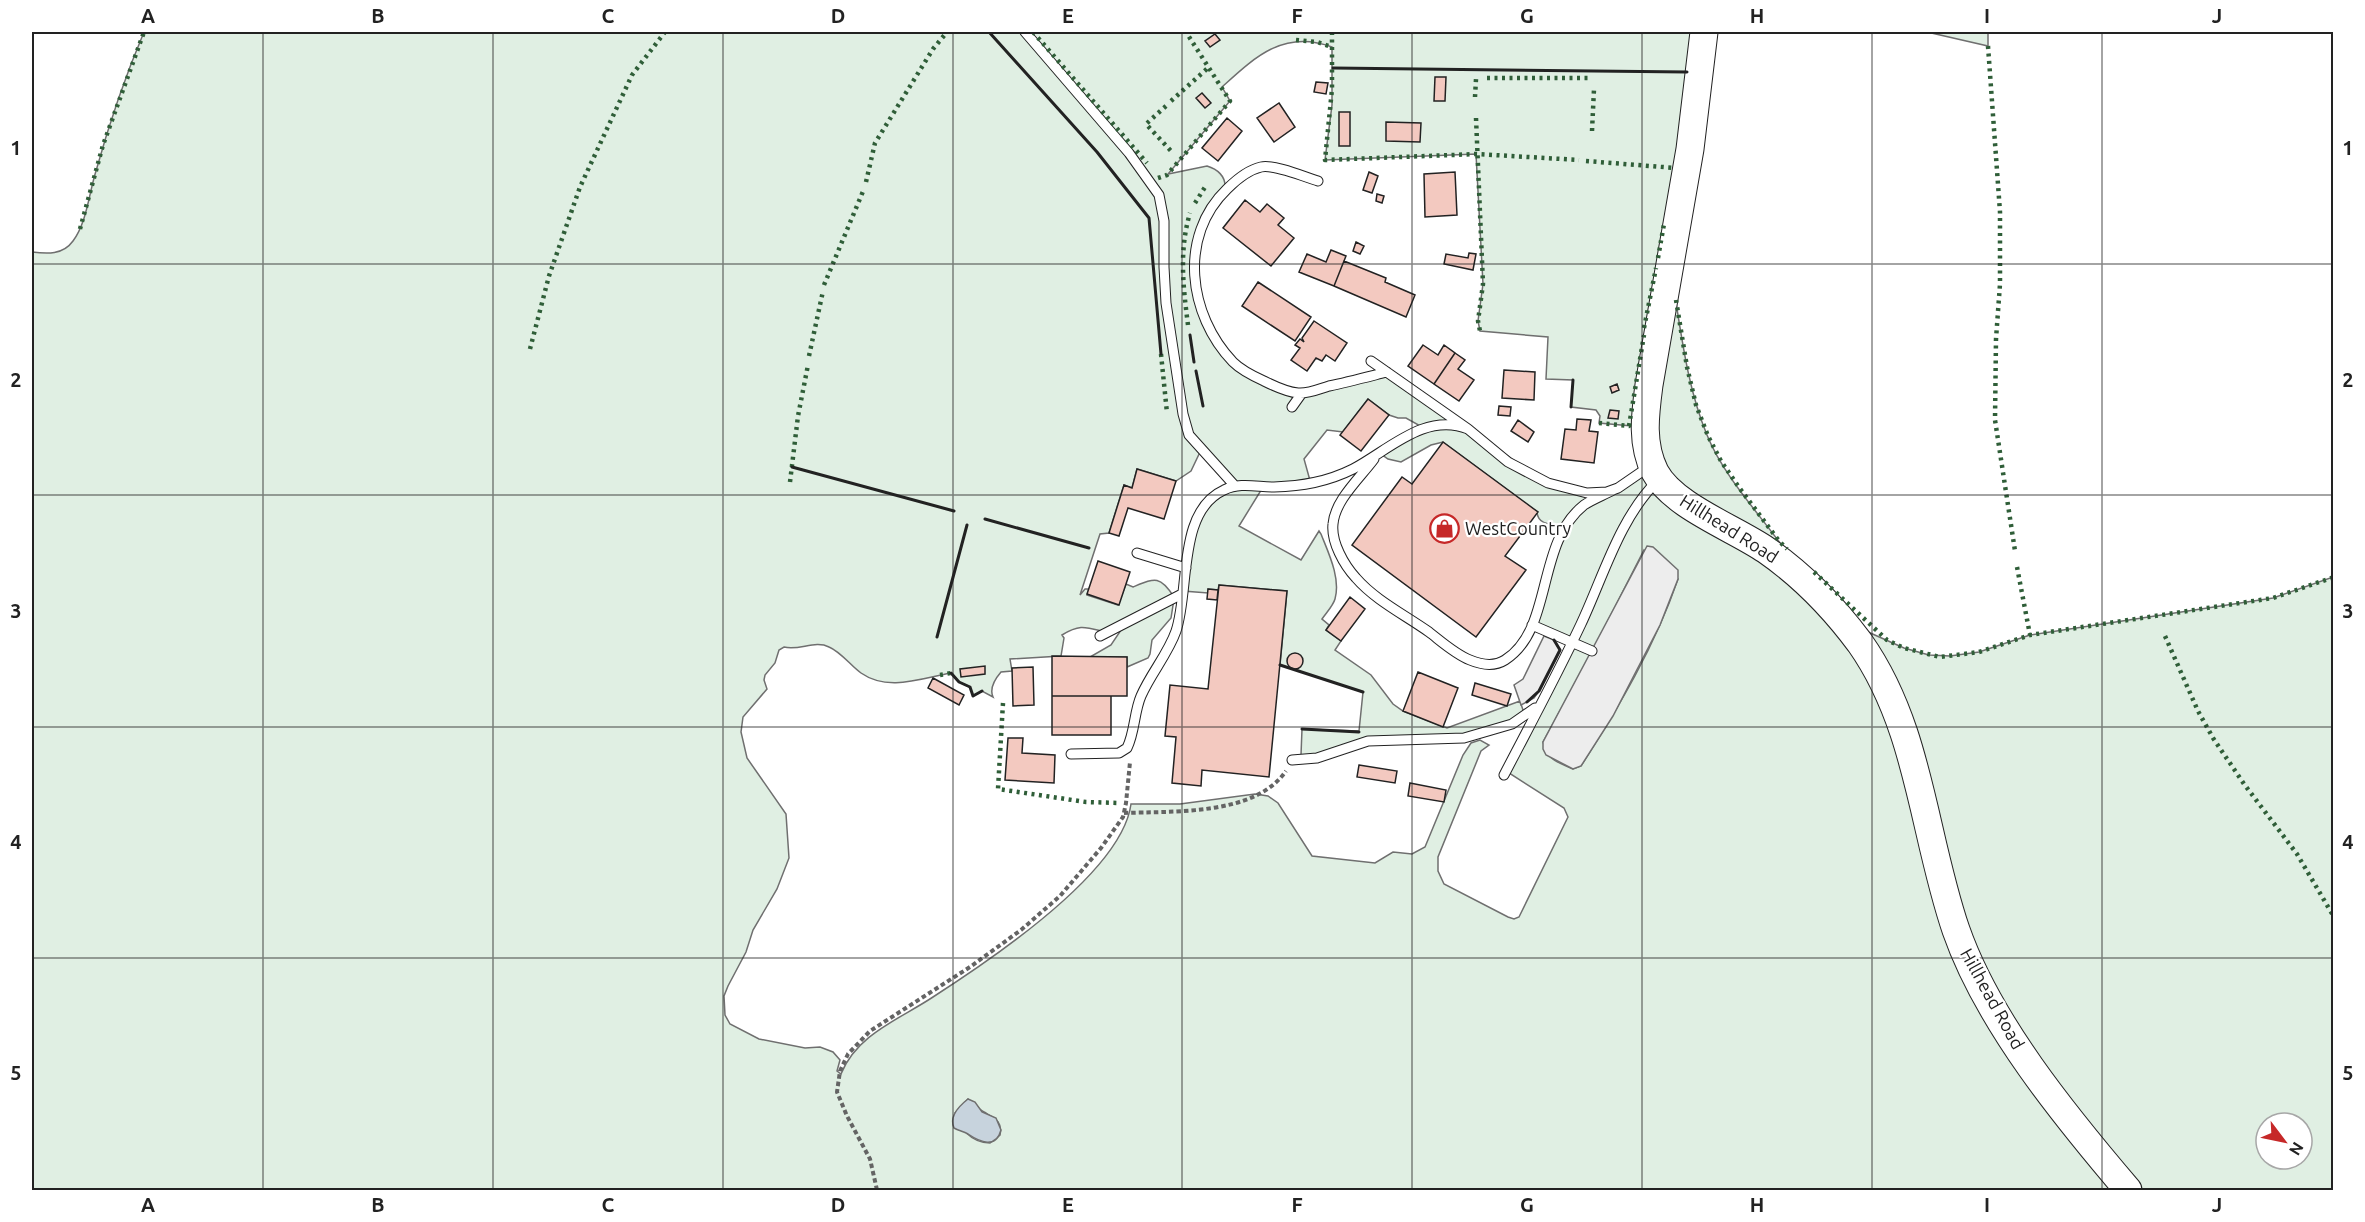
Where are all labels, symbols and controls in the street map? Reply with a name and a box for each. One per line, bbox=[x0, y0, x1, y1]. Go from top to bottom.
text: A bbox=[141, 4, 155, 27]
text: B bbox=[371, 4, 385, 27]
text: C bbox=[602, 4, 615, 27]
text: D bbox=[831, 4, 845, 27]
text: E bbox=[1062, 4, 1074, 27]
text: F bbox=[1291, 4, 1303, 27]
text: G bbox=[1520, 4, 1534, 27]
text: H bbox=[1750, 4, 1764, 27]
text: I bbox=[1984, 4, 1990, 27]
text: J bbox=[2212, 4, 2222, 27]
text: 1 bbox=[10, 136, 22, 159]
text: 1 bbox=[2342, 136, 2354, 159]
text: 2 bbox=[10, 368, 22, 391]
text: 2 bbox=[2342, 368, 2354, 391]
street label: Hillhead Road bbox=[1677, 490, 1782, 566]
shop icon: WestCountry bbox=[1428, 513, 1460, 545]
place label: WestCountry bbox=[1465, 518, 1572, 538]
text: 3 bbox=[10, 599, 22, 622]
text: 3 bbox=[2342, 599, 2354, 622]
text: 4 bbox=[10, 830, 22, 853]
text: 4 bbox=[2342, 830, 2354, 853]
street label: Hillhead Road bbox=[1957, 945, 2029, 1052]
text: 5 bbox=[10, 1061, 22, 1084]
text: 5 bbox=[2342, 1061, 2354, 1084]
north arrow bbox=[2254, 1111, 2314, 1171]
text: N bbox=[2286, 1139, 2308, 1159]
text: A bbox=[141, 1193, 155, 1216]
text: B bbox=[371, 1193, 385, 1216]
text: C bbox=[602, 1193, 615, 1216]
text: D bbox=[831, 1193, 845, 1216]
text: E bbox=[1062, 1193, 1074, 1216]
text: F bbox=[1291, 1193, 1303, 1216]
text: G bbox=[1520, 1193, 1534, 1216]
text: H bbox=[1750, 1193, 1764, 1216]
text: I bbox=[1984, 1193, 1990, 1216]
text: J bbox=[2212, 1193, 2222, 1216]

